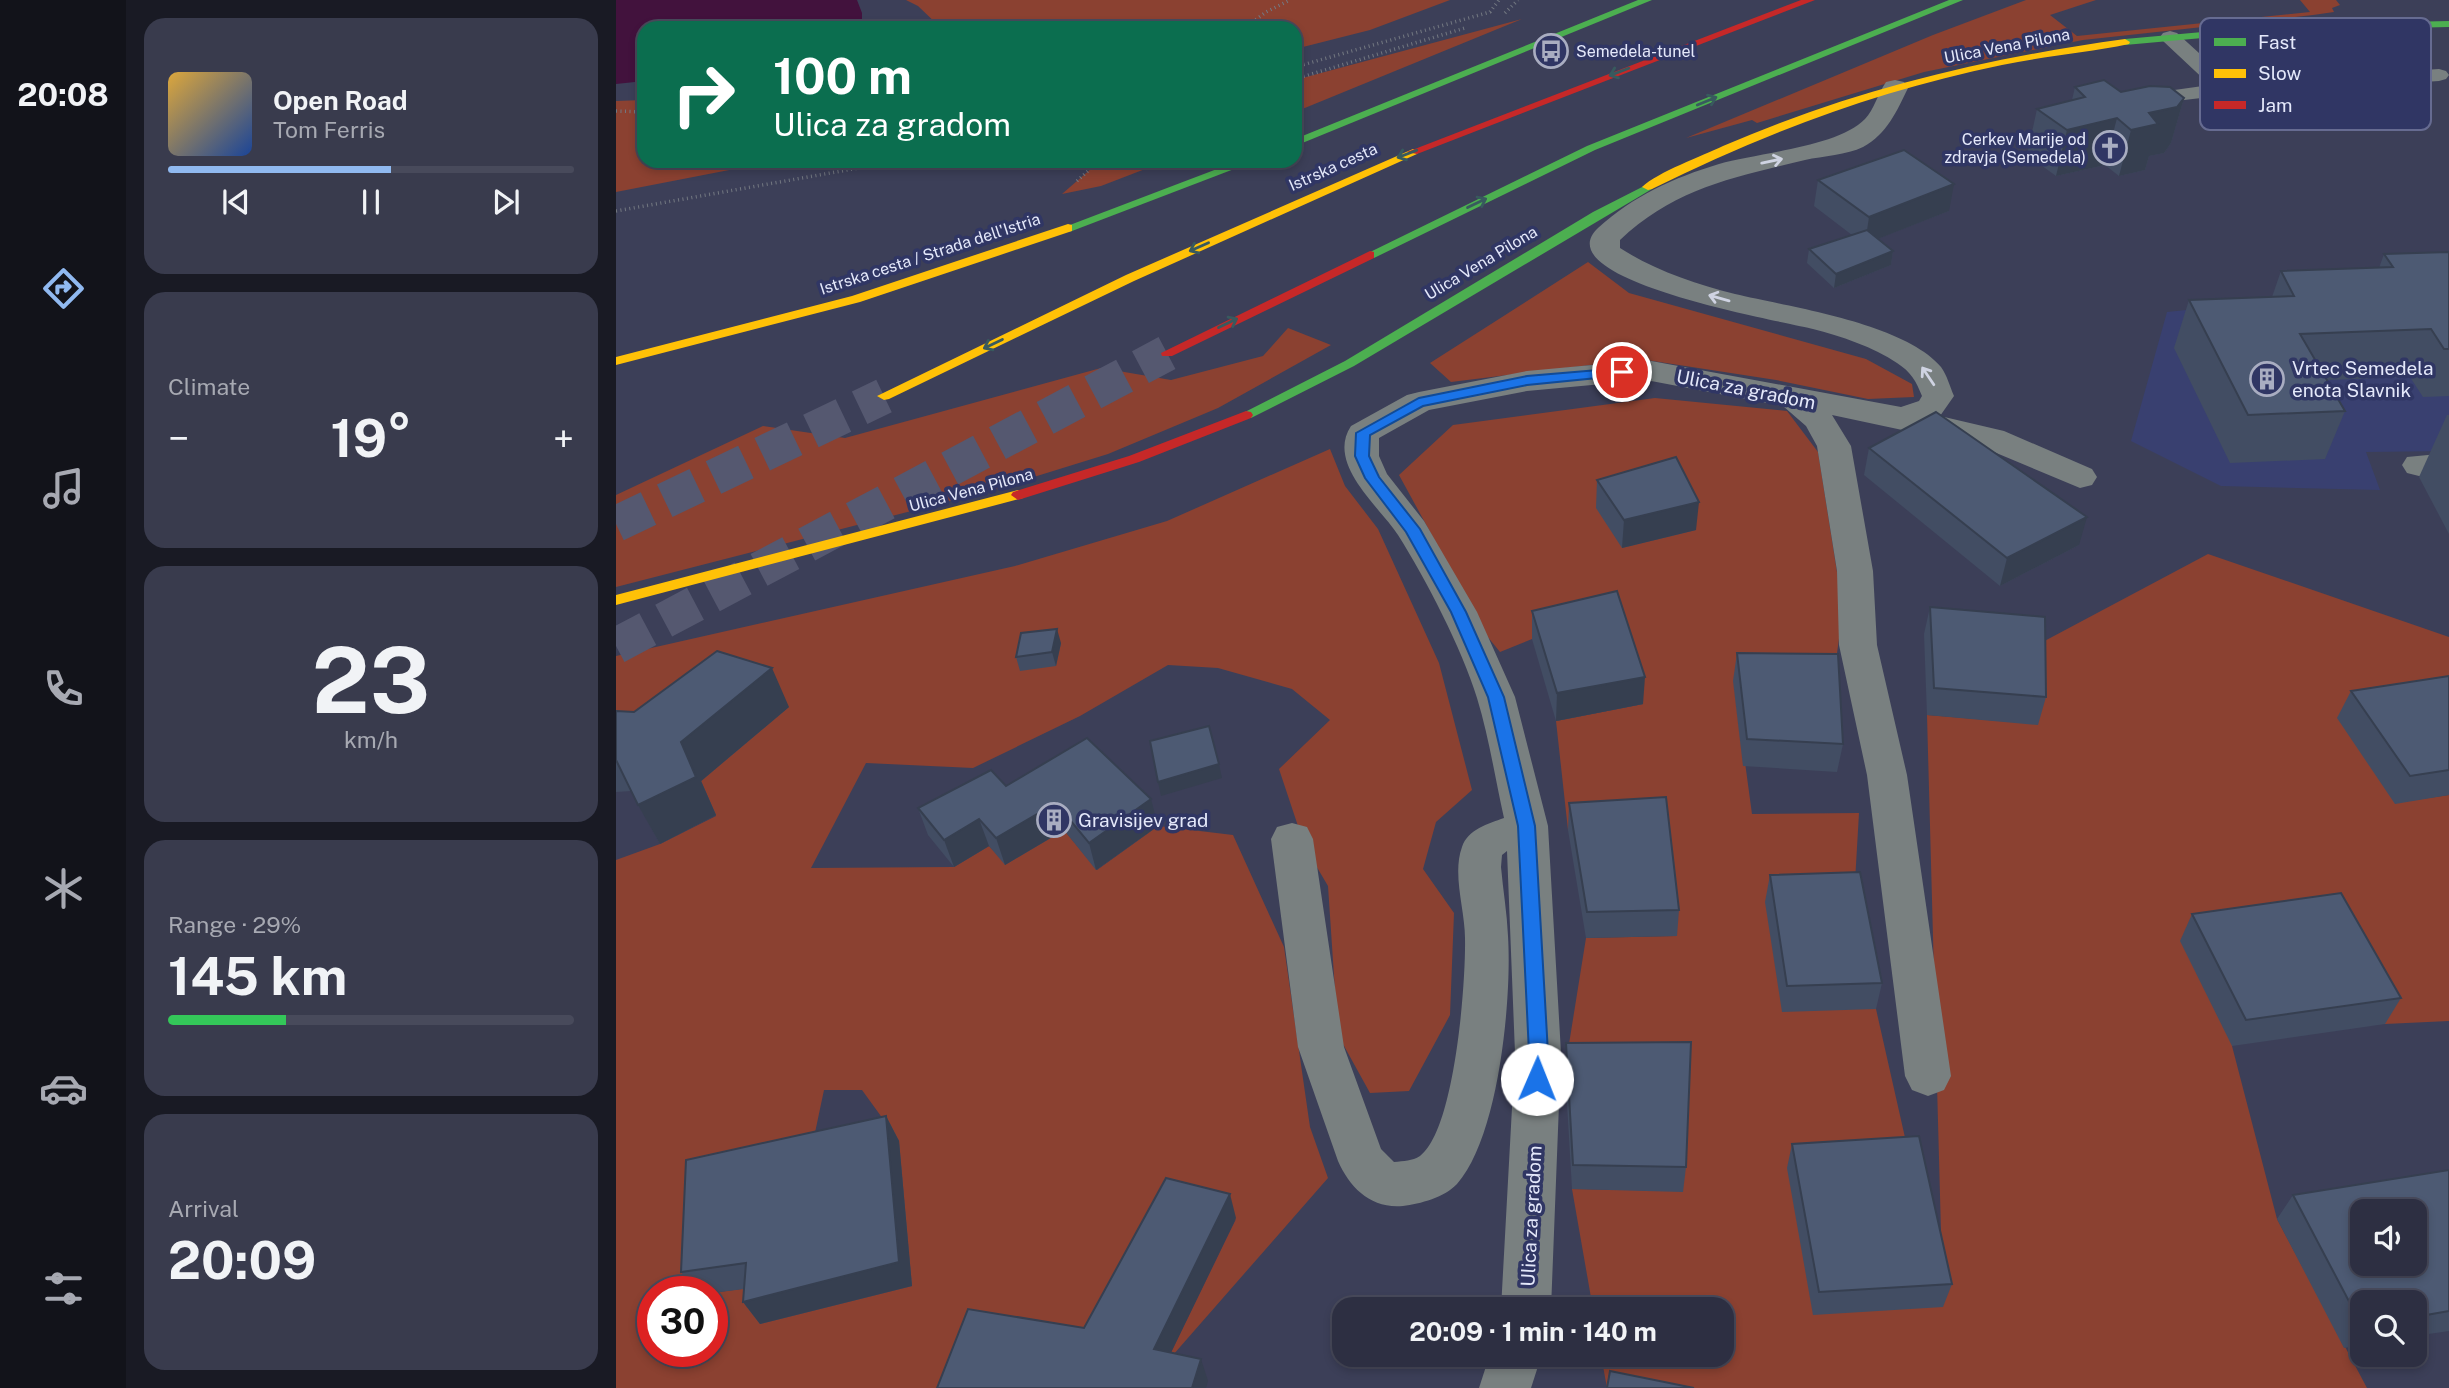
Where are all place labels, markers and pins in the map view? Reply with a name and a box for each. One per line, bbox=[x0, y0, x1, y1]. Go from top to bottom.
bus stop icon: Semedela-tunel bbox=[1532, 32, 1570, 70]
place label: Semedela-tunel bbox=[1576, 42, 1696, 61]
church icon: Cerkev Marije od zdravja (Semedela) bbox=[2091, 129, 2129, 167]
place label: Cerkev Marije od zdravja (Semedela) bbox=[1944, 130, 2086, 167]
pin bbox=[1592, 342, 1652, 402]
place label: Vrtec Semedela enota Slavnik bbox=[2292, 357, 2433, 401]
building icon: Vrtec Semedela enota Slavnik bbox=[2248, 360, 2286, 398]
building icon: Gravisijev grad bbox=[1035, 801, 1073, 839]
place label: Gravisijev grad bbox=[1078, 809, 1208, 831]

